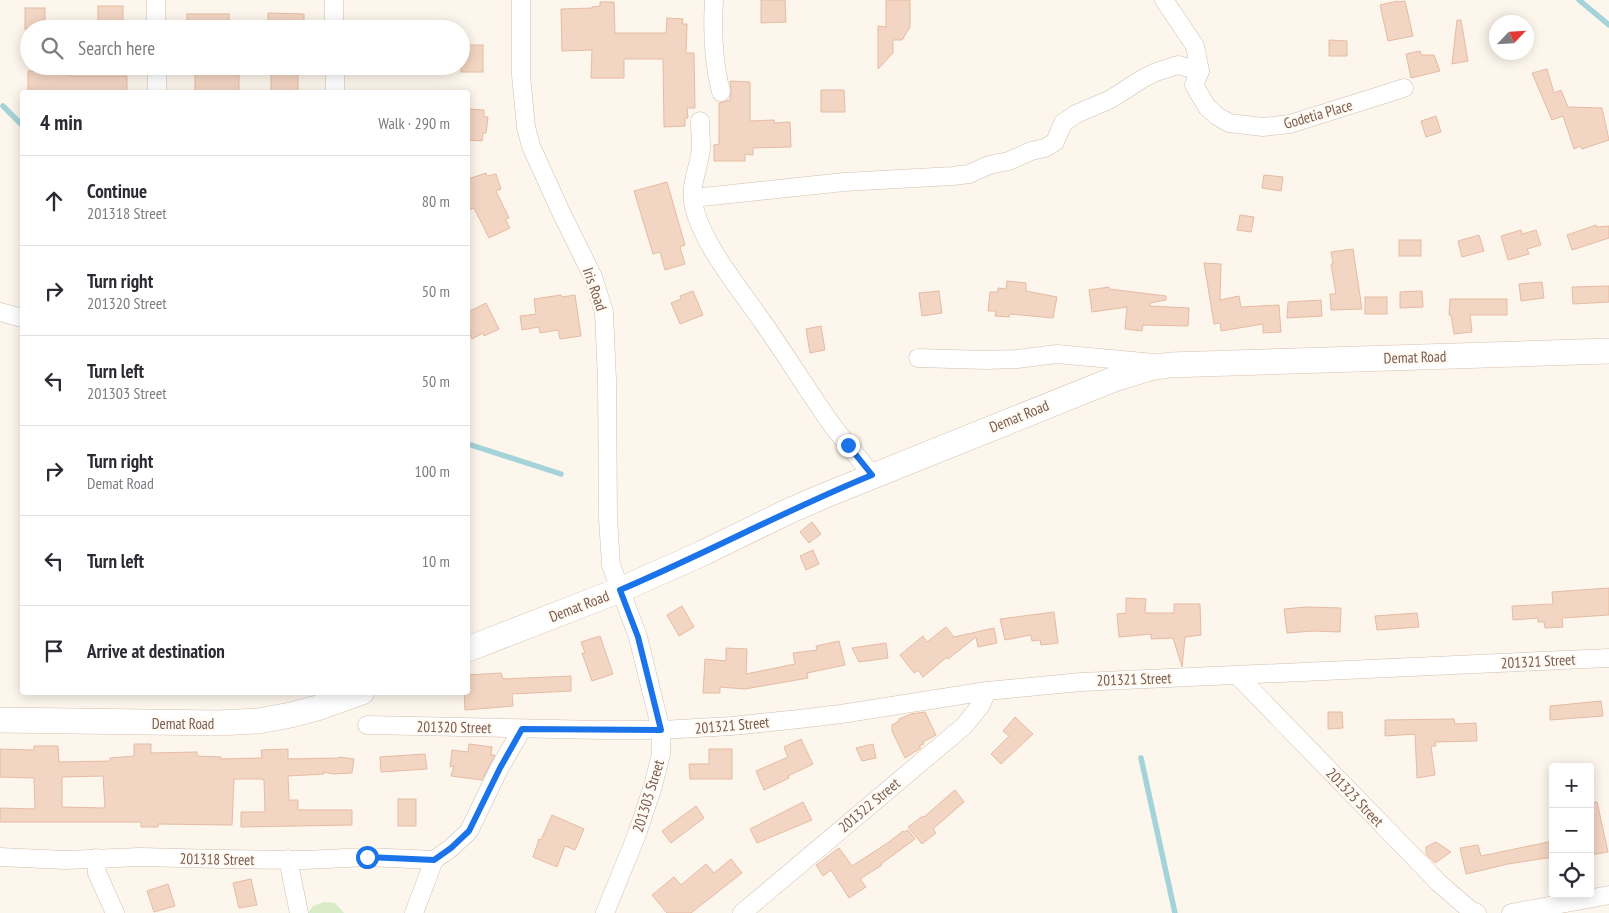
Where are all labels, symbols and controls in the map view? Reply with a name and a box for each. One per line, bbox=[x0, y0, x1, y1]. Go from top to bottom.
north arrow bbox=[1489, 15, 1534, 60]
search box bbox=[20, 20, 470, 75]
icon: search bbox=[38, 34, 66, 62]
text: Search here bbox=[78, 36, 155, 60]
street label: Godetia Place bbox=[1281, 95, 1355, 133]
text: 4 min bbox=[40, 109, 82, 136]
text: Walk · 290 m bbox=[378, 113, 450, 133]
text: Continue bbox=[87, 179, 147, 203]
icon: ahead bbox=[40, 187, 68, 215]
text: 80 m bbox=[422, 191, 450, 211]
text: 201318 Street bbox=[87, 203, 167, 223]
street label: Iris Road bbox=[579, 265, 611, 313]
text: Turn right bbox=[87, 269, 153, 293]
icon: right bbox=[40, 277, 68, 305]
text: 50 m bbox=[422, 281, 450, 301]
text: 201320 Street bbox=[87, 293, 167, 313]
street label: Demat Road bbox=[1383, 346, 1447, 368]
text: Turn left bbox=[87, 359, 144, 383]
icon: left bbox=[40, 367, 68, 395]
text: 50 m bbox=[422, 371, 450, 391]
text: 201303 Street bbox=[87, 383, 167, 403]
street label: Demat Road bbox=[986, 395, 1052, 437]
route end bbox=[837, 434, 860, 457]
text: Turn right bbox=[87, 449, 153, 473]
icon: right bbox=[40, 457, 68, 485]
text: 100 m bbox=[415, 461, 450, 481]
text: Demat Road bbox=[87, 473, 154, 493]
icon: left bbox=[40, 547, 68, 575]
text: Turn left bbox=[87, 549, 144, 573]
text: 10 m bbox=[422, 551, 450, 571]
street label: Demat Road bbox=[546, 586, 612, 626]
icon: arrive bbox=[40, 637, 68, 665]
text: Arrive at destination bbox=[87, 639, 225, 663]
street label: 201321 Street bbox=[1500, 650, 1576, 672]
street label: 201321 Street bbox=[1096, 668, 1172, 690]
street label: 201321 Street bbox=[694, 712, 770, 738]
street label: Demat Road bbox=[152, 714, 214, 733]
street label: 201320 Street bbox=[416, 717, 492, 737]
street label: 201303 Street bbox=[628, 757, 668, 835]
map controls bbox=[1549, 763, 1594, 898]
button: + bbox=[1549, 763, 1594, 808]
street label: 201323 Street bbox=[1322, 764, 1388, 830]
street label: 201322 Street bbox=[834, 774, 904, 836]
button: − bbox=[1549, 808, 1594, 853]
route start bbox=[356, 846, 379, 869]
street label: 201318 Street bbox=[179, 849, 255, 869]
button: locate bbox=[1549, 853, 1594, 898]

